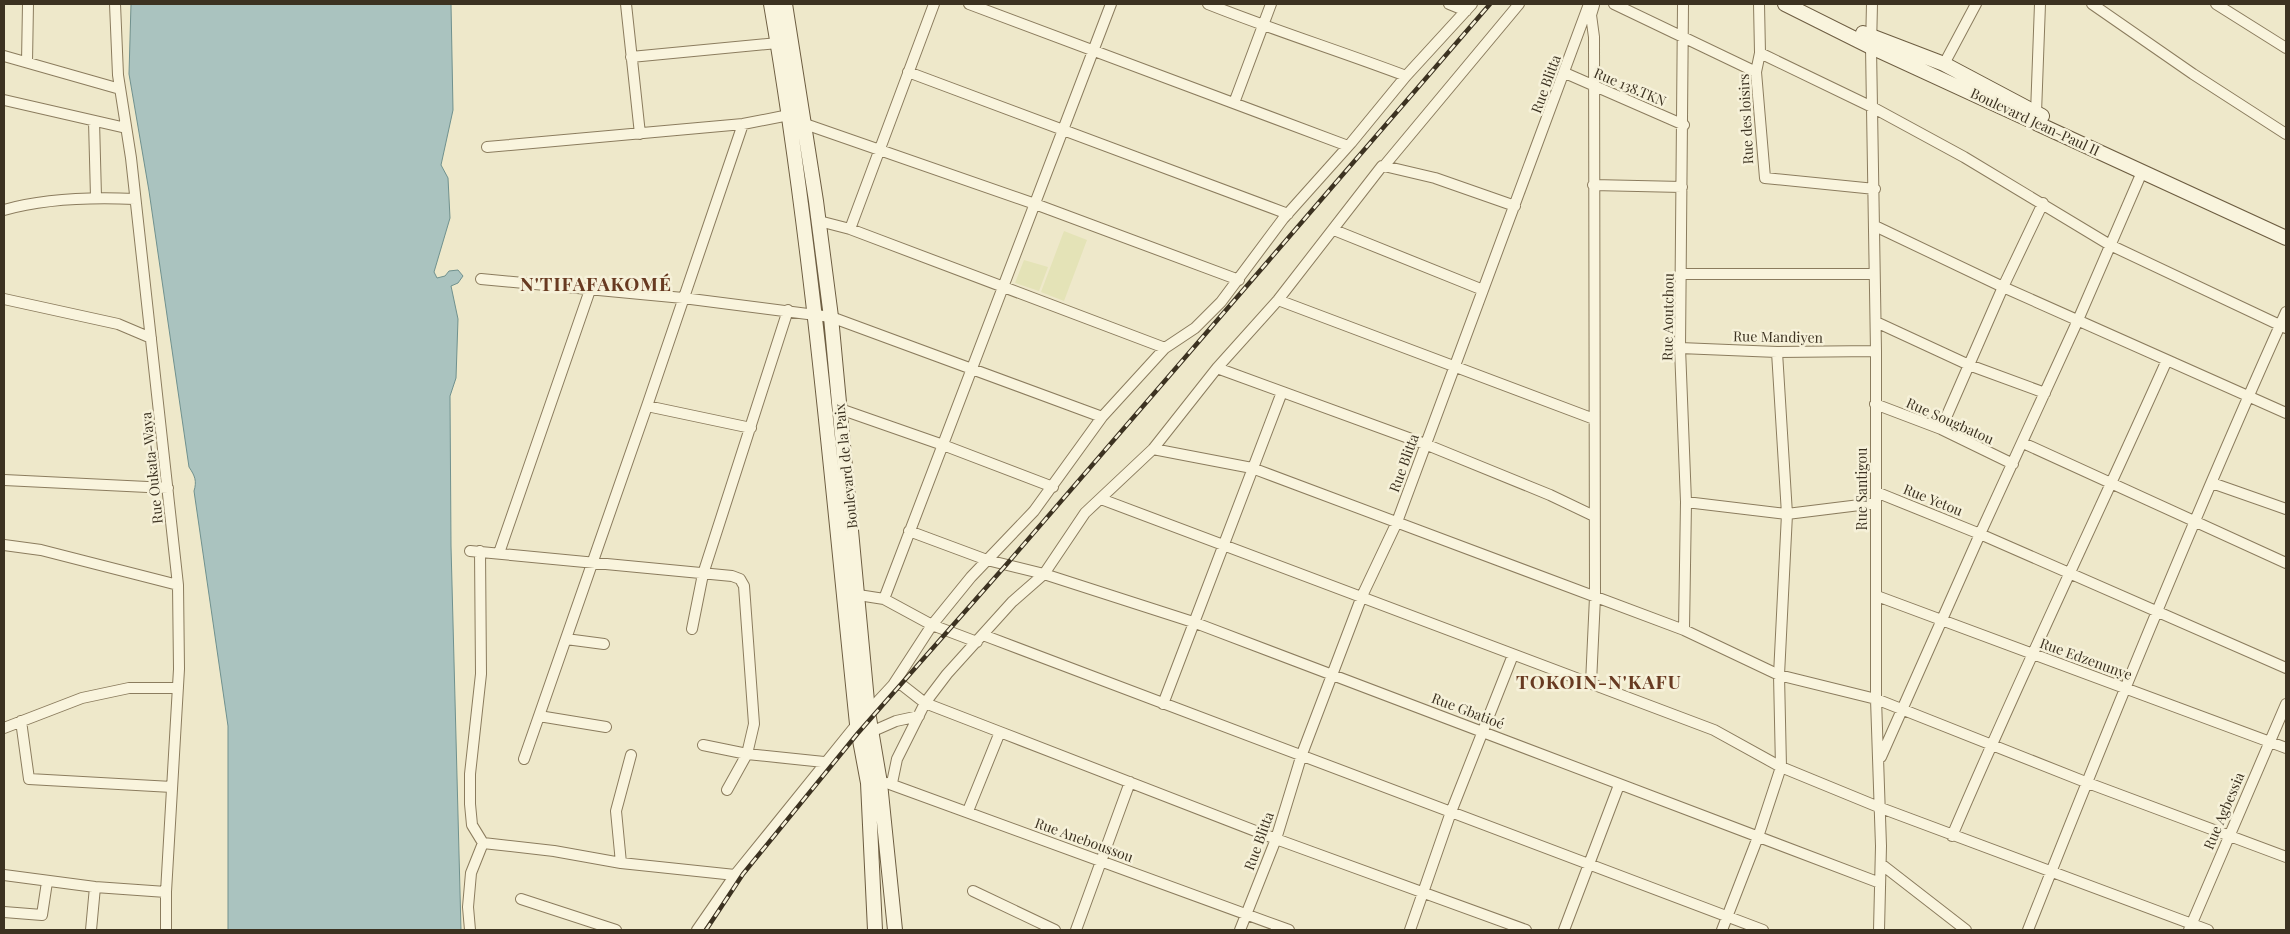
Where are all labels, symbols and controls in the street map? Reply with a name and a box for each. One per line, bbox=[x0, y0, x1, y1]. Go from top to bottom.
street label: Rue Blitta bbox=[1526, 52, 1565, 116]
street label: Rue 138.TKN bbox=[1591, 63, 1669, 110]
street label: Rue des loisirs bbox=[1734, 73, 1757, 165]
street label: Boulevard Jean-Paul II bbox=[1968, 83, 2103, 160]
district label: N'TIFAFAKOMÉ bbox=[520, 270, 672, 296]
street label: Rue Aoutchou bbox=[1657, 273, 1678, 361]
street label: Rue Mandiyen bbox=[1733, 326, 1824, 347]
street label: Rue Sougbatou bbox=[1903, 393, 1997, 448]
street label: Boulevard de la Paix bbox=[829, 402, 862, 530]
street label: Rue Oukata-Waya bbox=[136, 411, 167, 525]
street label: Rue Blitta bbox=[1384, 431, 1423, 495]
street label: Rue Santigou bbox=[1852, 448, 1871, 530]
street label: Rue Yetou bbox=[1901, 479, 1966, 520]
street label: Rue Edzenunye bbox=[2037, 633, 2135, 684]
district label: TOKOIN-N'KAFU bbox=[1516, 668, 1682, 694]
street label: Rue Gbatioé bbox=[1429, 688, 1507, 733]
street label: Rue Agbessia bbox=[2199, 769, 2248, 852]
street label: Rue Blitta bbox=[1239, 809, 1278, 873]
street label: Rue Aneboussou bbox=[1032, 813, 1136, 866]

